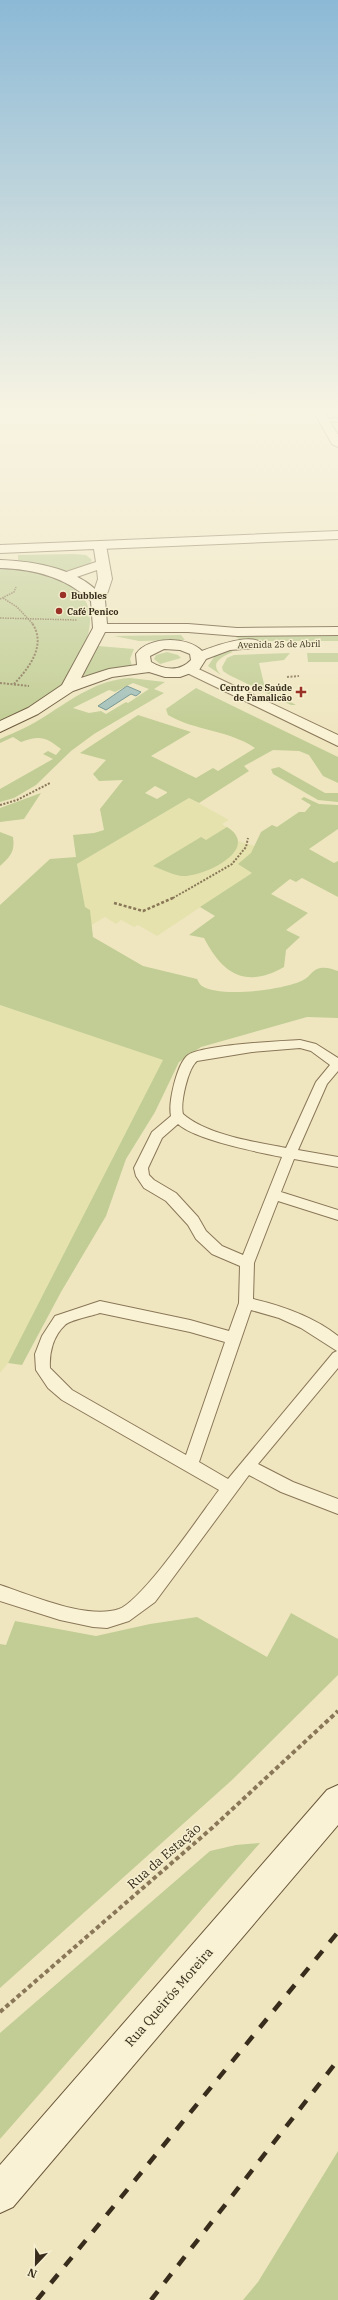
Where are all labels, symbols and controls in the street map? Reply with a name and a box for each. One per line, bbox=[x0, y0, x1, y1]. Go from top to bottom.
marker: Bubbles bbox=[58, 590, 68, 600]
place label: Bubbles bbox=[71, 590, 107, 601]
marker: Café Penico bbox=[54, 606, 64, 616]
place label: Café Penico bbox=[67, 606, 118, 617]
street label: Avenida 25 de Abril bbox=[237, 638, 321, 650]
place label: Centro de Saúde de Famalicão bbox=[220, 682, 292, 703]
marker: Centro de Saúde de Famalicão bbox=[295, 686, 307, 698]
street label: Rua da Estação bbox=[124, 1819, 204, 1893]
street label: Rua Queirós Moreira bbox=[121, 1944, 217, 2050]
north arrow bbox=[16, 2244, 56, 2284]
text: N bbox=[25, 2265, 39, 2281]

